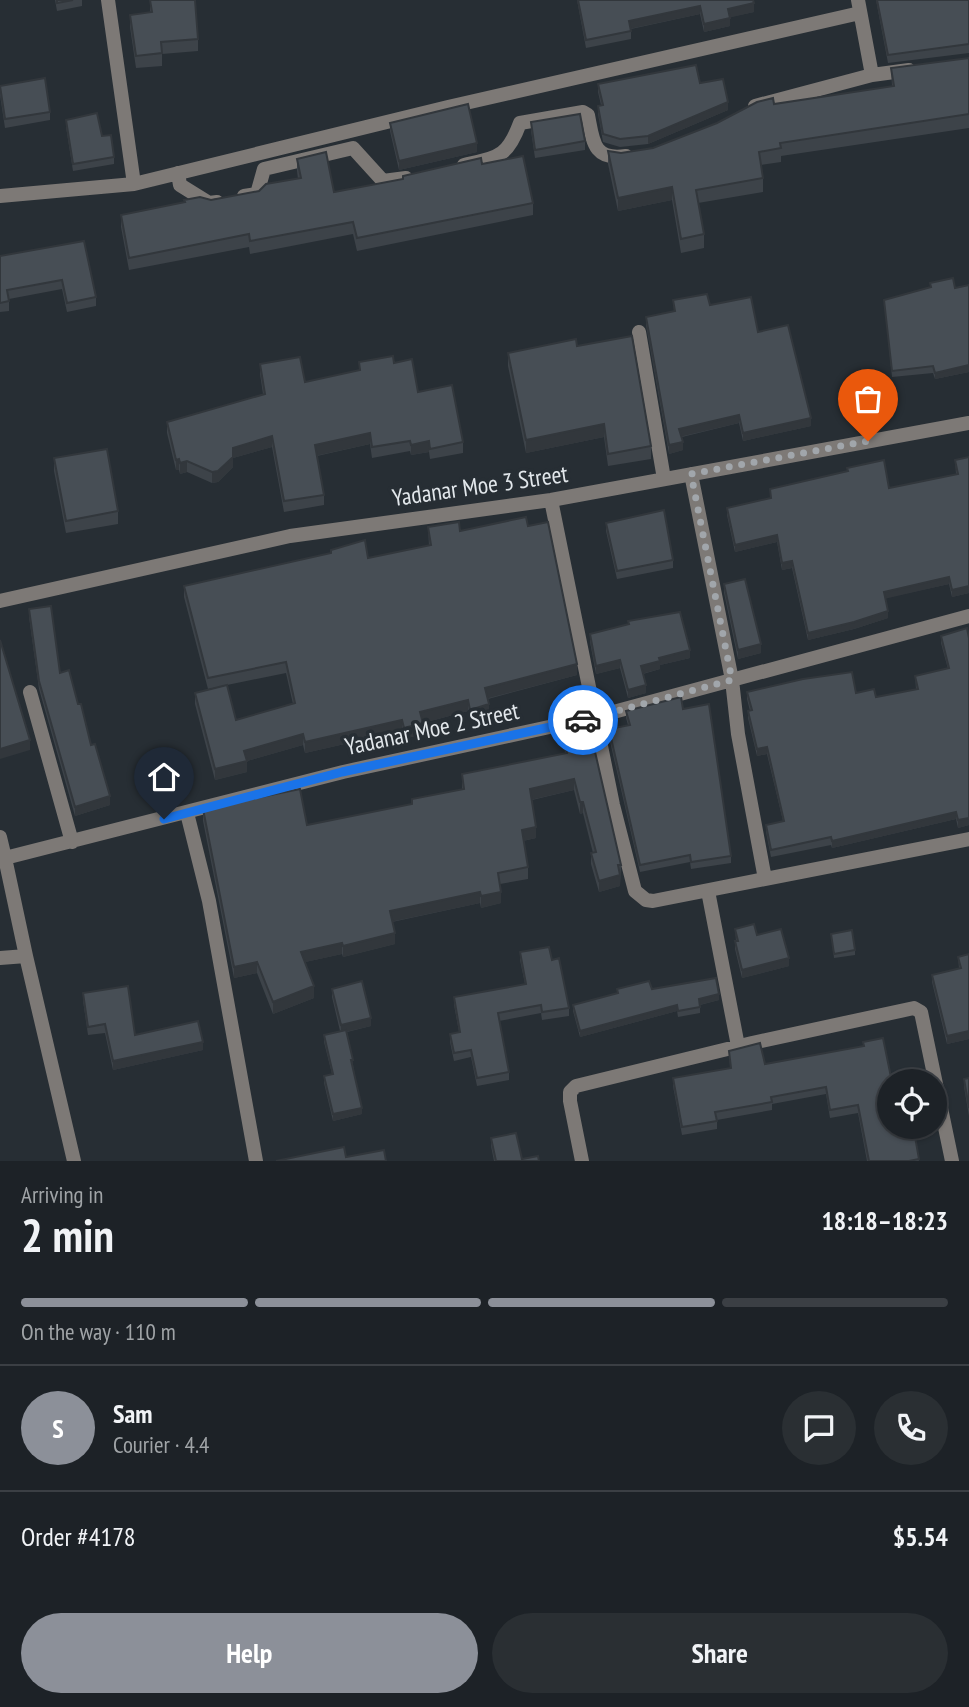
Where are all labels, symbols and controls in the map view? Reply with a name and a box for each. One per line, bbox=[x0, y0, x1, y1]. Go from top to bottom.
pin bbox=[838, 369, 898, 441]
icon: bag bbox=[849, 380, 887, 418]
street label: Yadanar Moe 3 Street bbox=[390, 458, 570, 513]
courier bbox=[548, 685, 618, 755]
street label: Yadanar Moe 2 Street bbox=[342, 695, 522, 762]
icon: car bbox=[564, 701, 602, 739]
pin bbox=[134, 747, 194, 819]
icon: home bbox=[145, 758, 183, 796]
map controls bbox=[877, 1069, 947, 1139]
button: locate bbox=[877, 1069, 947, 1139]
text: Arriving in bbox=[21, 1180, 103, 1209]
text: 18:18–18:23 bbox=[821, 1204, 948, 1237]
text: 2 min bbox=[21, 1205, 114, 1265]
text: On the way · 110 m bbox=[21, 1317, 176, 1346]
button: chat bbox=[782, 1391, 856, 1465]
button: phone bbox=[874, 1391, 948, 1465]
text: Sam bbox=[113, 1397, 152, 1430]
text: S bbox=[52, 1412, 64, 1445]
text: Courier · 4.4 bbox=[113, 1430, 209, 1459]
text: Order #4178 bbox=[21, 1520, 136, 1553]
text: $5.54 bbox=[893, 1520, 948, 1553]
button: Help bbox=[21, 1613, 478, 1693]
button: Share bbox=[492, 1613, 948, 1693]

